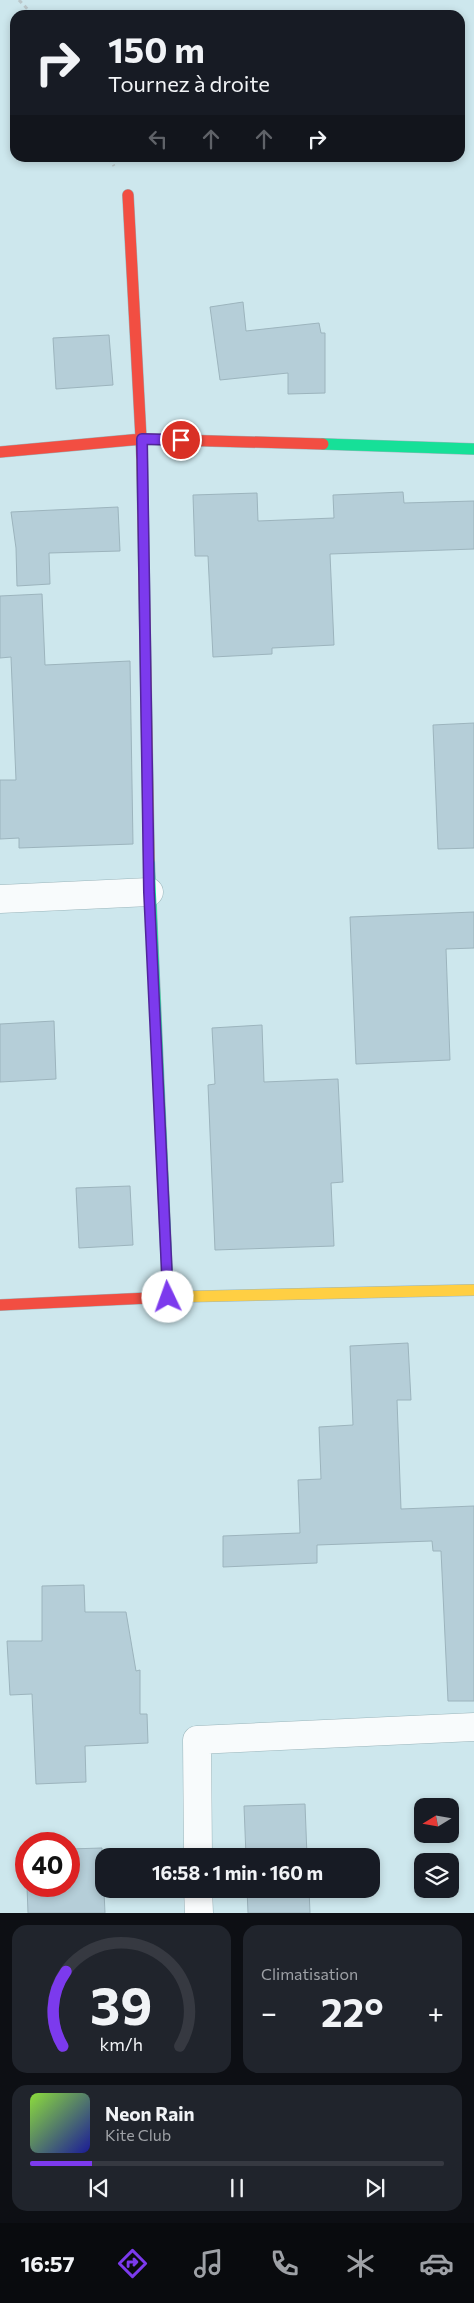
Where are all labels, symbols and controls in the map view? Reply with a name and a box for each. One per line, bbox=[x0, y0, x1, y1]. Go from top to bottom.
text: 150 m bbox=[108, 27, 205, 70]
icon: right bbox=[25, 30, 90, 95]
text: Tournez à droite bbox=[108, 70, 270, 97]
icon: left bbox=[144, 125, 172, 153]
icon: ahead bbox=[197, 125, 225, 153]
icon: ahead bbox=[250, 125, 278, 153]
icon: right bbox=[303, 125, 331, 153]
pin bbox=[160, 419, 202, 461]
icon: arrive bbox=[167, 426, 195, 454]
position arrow bbox=[141, 1270, 193, 1322]
north arrow bbox=[414, 1798, 459, 1842]
map controls bbox=[414, 1798, 459, 1898]
speed limit sign: 40 bbox=[15, 1832, 80, 1897]
button: layers bbox=[414, 1853, 459, 1898]
text: 16:58 · 1 min · 160 m bbox=[152, 1861, 323, 1884]
text: Climatisation bbox=[261, 1964, 358, 1983]
text: 39 bbox=[90, 1972, 153, 2036]
text: 22° bbox=[321, 1988, 384, 2035]
text: − bbox=[261, 1995, 277, 2029]
text: + bbox=[428, 1995, 444, 2029]
text: km/h bbox=[100, 2033, 143, 2055]
text: Neon Rain bbox=[105, 2102, 195, 2125]
text: Kite Club bbox=[105, 2125, 171, 2144]
icon: previous bbox=[85, 2174, 113, 2202]
icon: pause bbox=[223, 2174, 251, 2202]
icon: next bbox=[361, 2174, 389, 2202]
icon: directions bbox=[115, 2246, 150, 2281]
icon: music bbox=[191, 2246, 226, 2281]
icon: phone bbox=[267, 2246, 302, 2281]
icon: climate bbox=[343, 2246, 378, 2281]
icon: car bbox=[419, 2246, 454, 2281]
text: 16:57 bbox=[20, 2250, 75, 2277]

